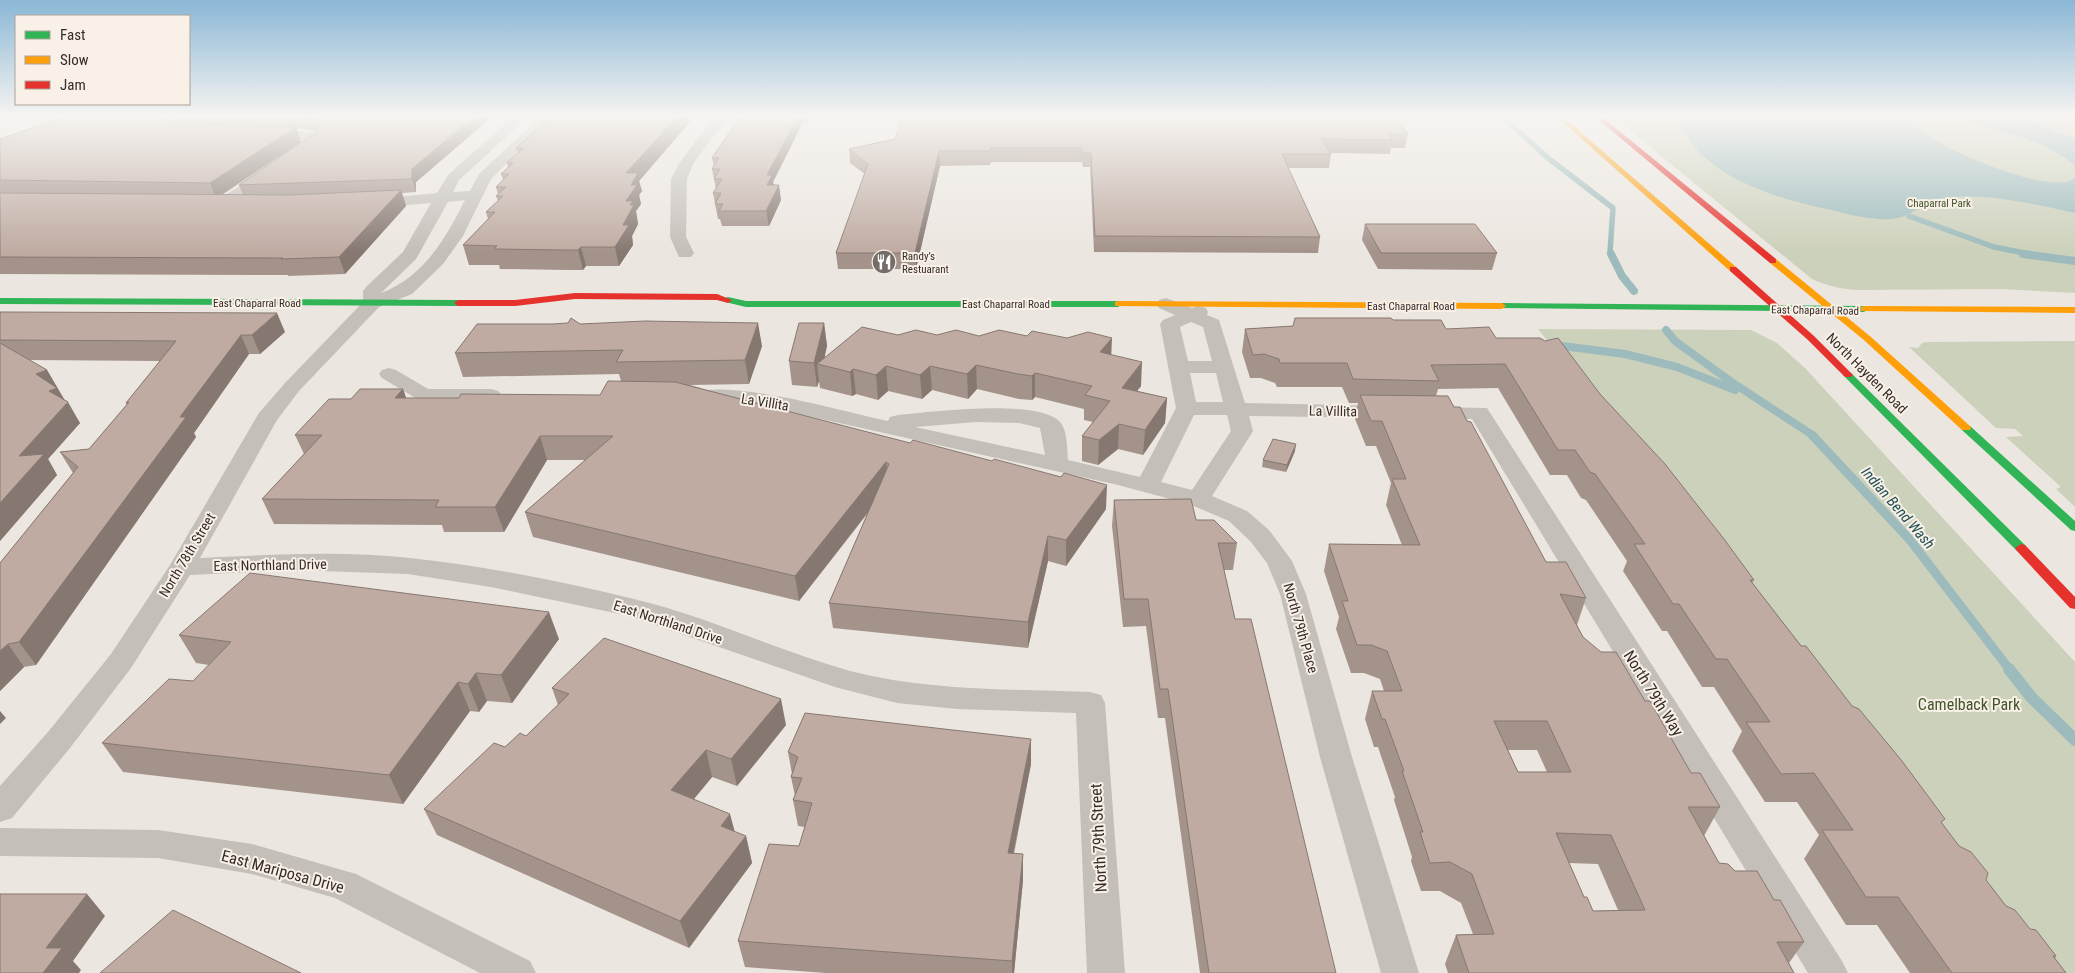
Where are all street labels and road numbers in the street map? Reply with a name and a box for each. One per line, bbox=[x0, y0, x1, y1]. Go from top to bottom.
street label: East Chaparral Road bbox=[213, 297, 301, 310]
street label: East Chaparral Road bbox=[962, 298, 1050, 311]
street label: East Chaparral Road bbox=[1367, 300, 1455, 313]
street label: East Chaparral Road bbox=[1771, 303, 1859, 318]
street label: North Hayden Road bbox=[1823, 329, 1911, 417]
street label: La Villita bbox=[740, 390, 790, 414]
street label: La Villita bbox=[1309, 403, 1357, 419]
street label: North 78th Street bbox=[156, 510, 218, 600]
street label: East Northland Drive bbox=[213, 556, 327, 574]
street label: North 79th Place bbox=[1280, 581, 1322, 675]
street label: East Northland Drive bbox=[612, 597, 725, 647]
street label: North 79th Way bbox=[1620, 647, 1688, 740]
street label: North 79th Street bbox=[1086, 783, 1111, 893]
street label: East Mariposa Drive bbox=[220, 846, 346, 897]

